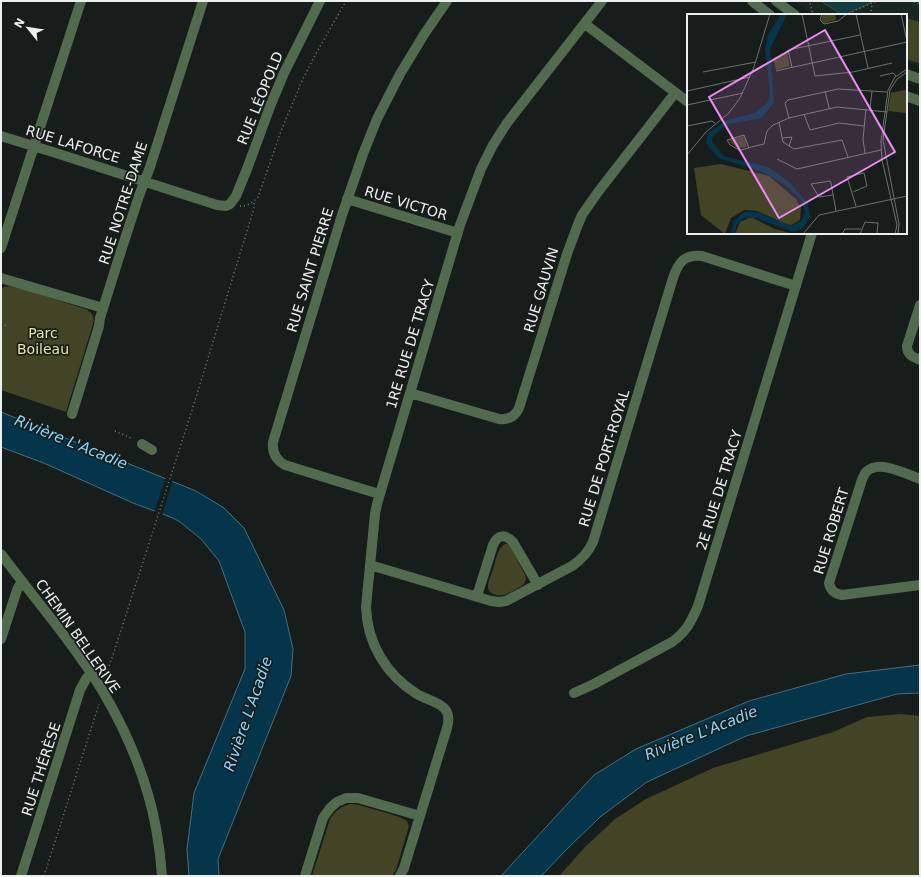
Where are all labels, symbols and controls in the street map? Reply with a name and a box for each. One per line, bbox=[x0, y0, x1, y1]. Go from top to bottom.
north arrow bbox=[8, 8, 48, 48]
inset map bbox=[687, 14, 907, 234]
text: N bbox=[12, 16, 28, 30]
street label: RUE LÉOPOLD bbox=[234, 49, 286, 147]
street label: RUE LAFORCE bbox=[24, 122, 122, 166]
street label: RUE NOTRE-DAME bbox=[96, 140, 150, 266]
street label: RUE VICTOR bbox=[363, 183, 450, 223]
street label: RUE SAINT PIERRE bbox=[283, 206, 337, 334]
street label: RUE GAUVIN bbox=[520, 246, 562, 334]
street label: 1RE RUE DE TRACY bbox=[383, 277, 437, 411]
park label: Parc Boileau bbox=[17, 325, 69, 357]
street label: RUE DE PORT-ROYAL bbox=[575, 387, 633, 529]
water label: Rivière L'Acadie bbox=[12, 411, 130, 473]
street label: 2E RUE DE TRACY bbox=[693, 428, 745, 552]
street label: RUE ROBERT bbox=[810, 485, 852, 576]
street label: CHEMIN BELLERIVE bbox=[33, 576, 123, 696]
water label: Rivière L'Acadie bbox=[220, 654, 276, 774]
water label: Rivière L'Acadie bbox=[642, 702, 760, 764]
street label: RUE THÉRÈSE bbox=[18, 720, 64, 818]

